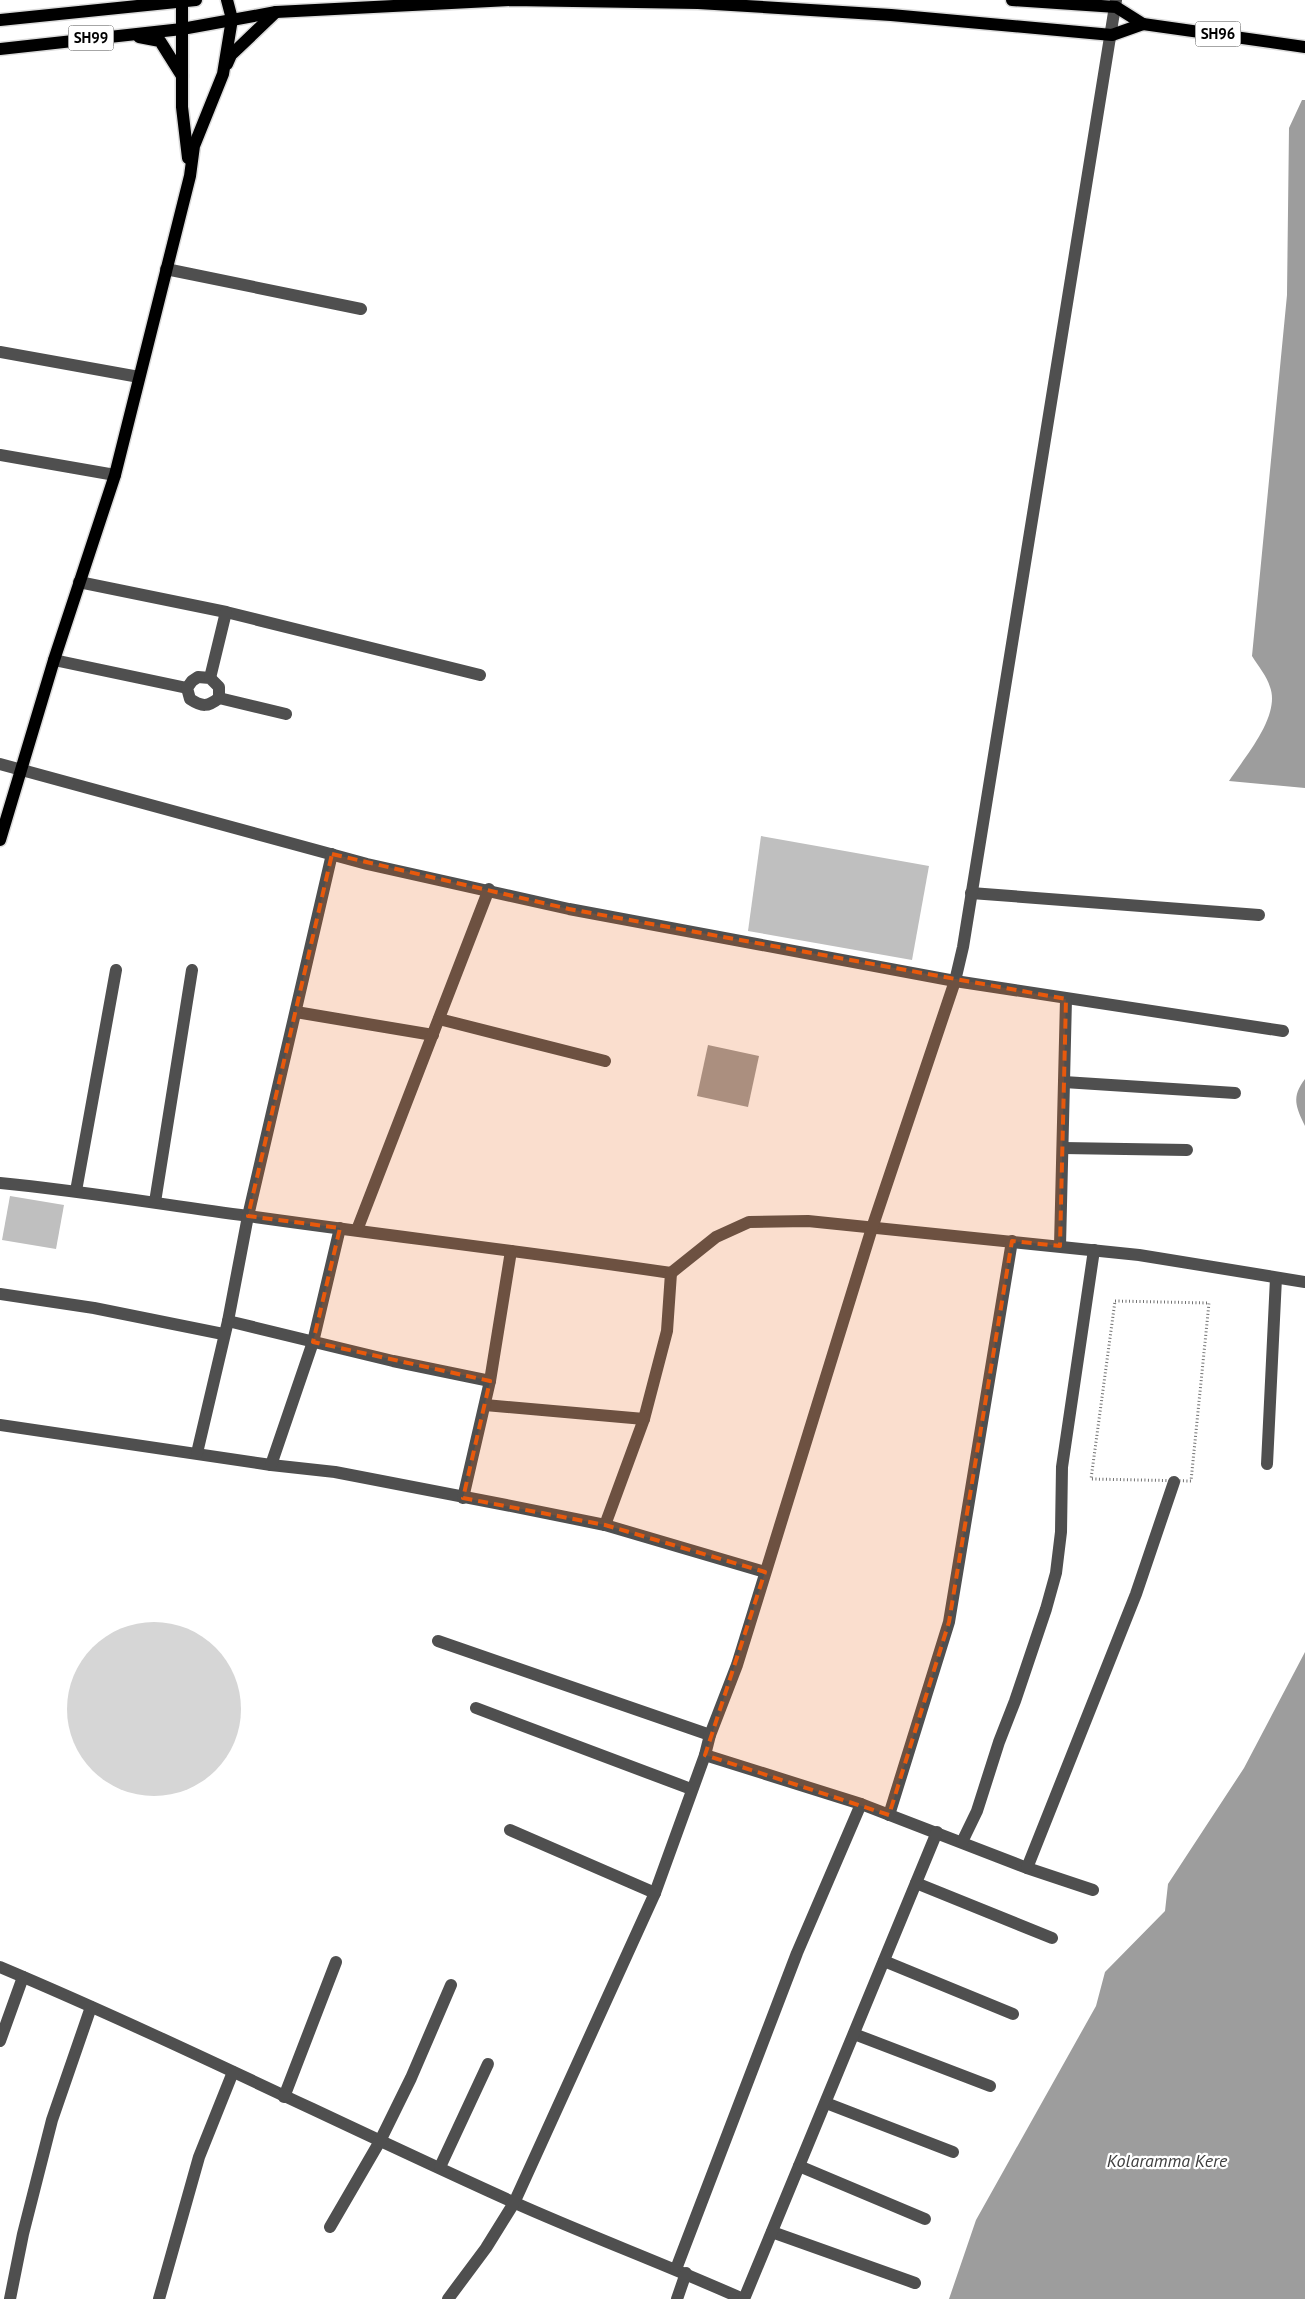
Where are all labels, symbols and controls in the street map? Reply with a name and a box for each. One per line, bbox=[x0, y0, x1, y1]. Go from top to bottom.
road number: SH96 bbox=[1196, 22, 1240, 46]
road number: SH99 bbox=[68, 26, 114, 50]
water label: Kolaramma Kere bbox=[1107, 2149, 1228, 2172]

